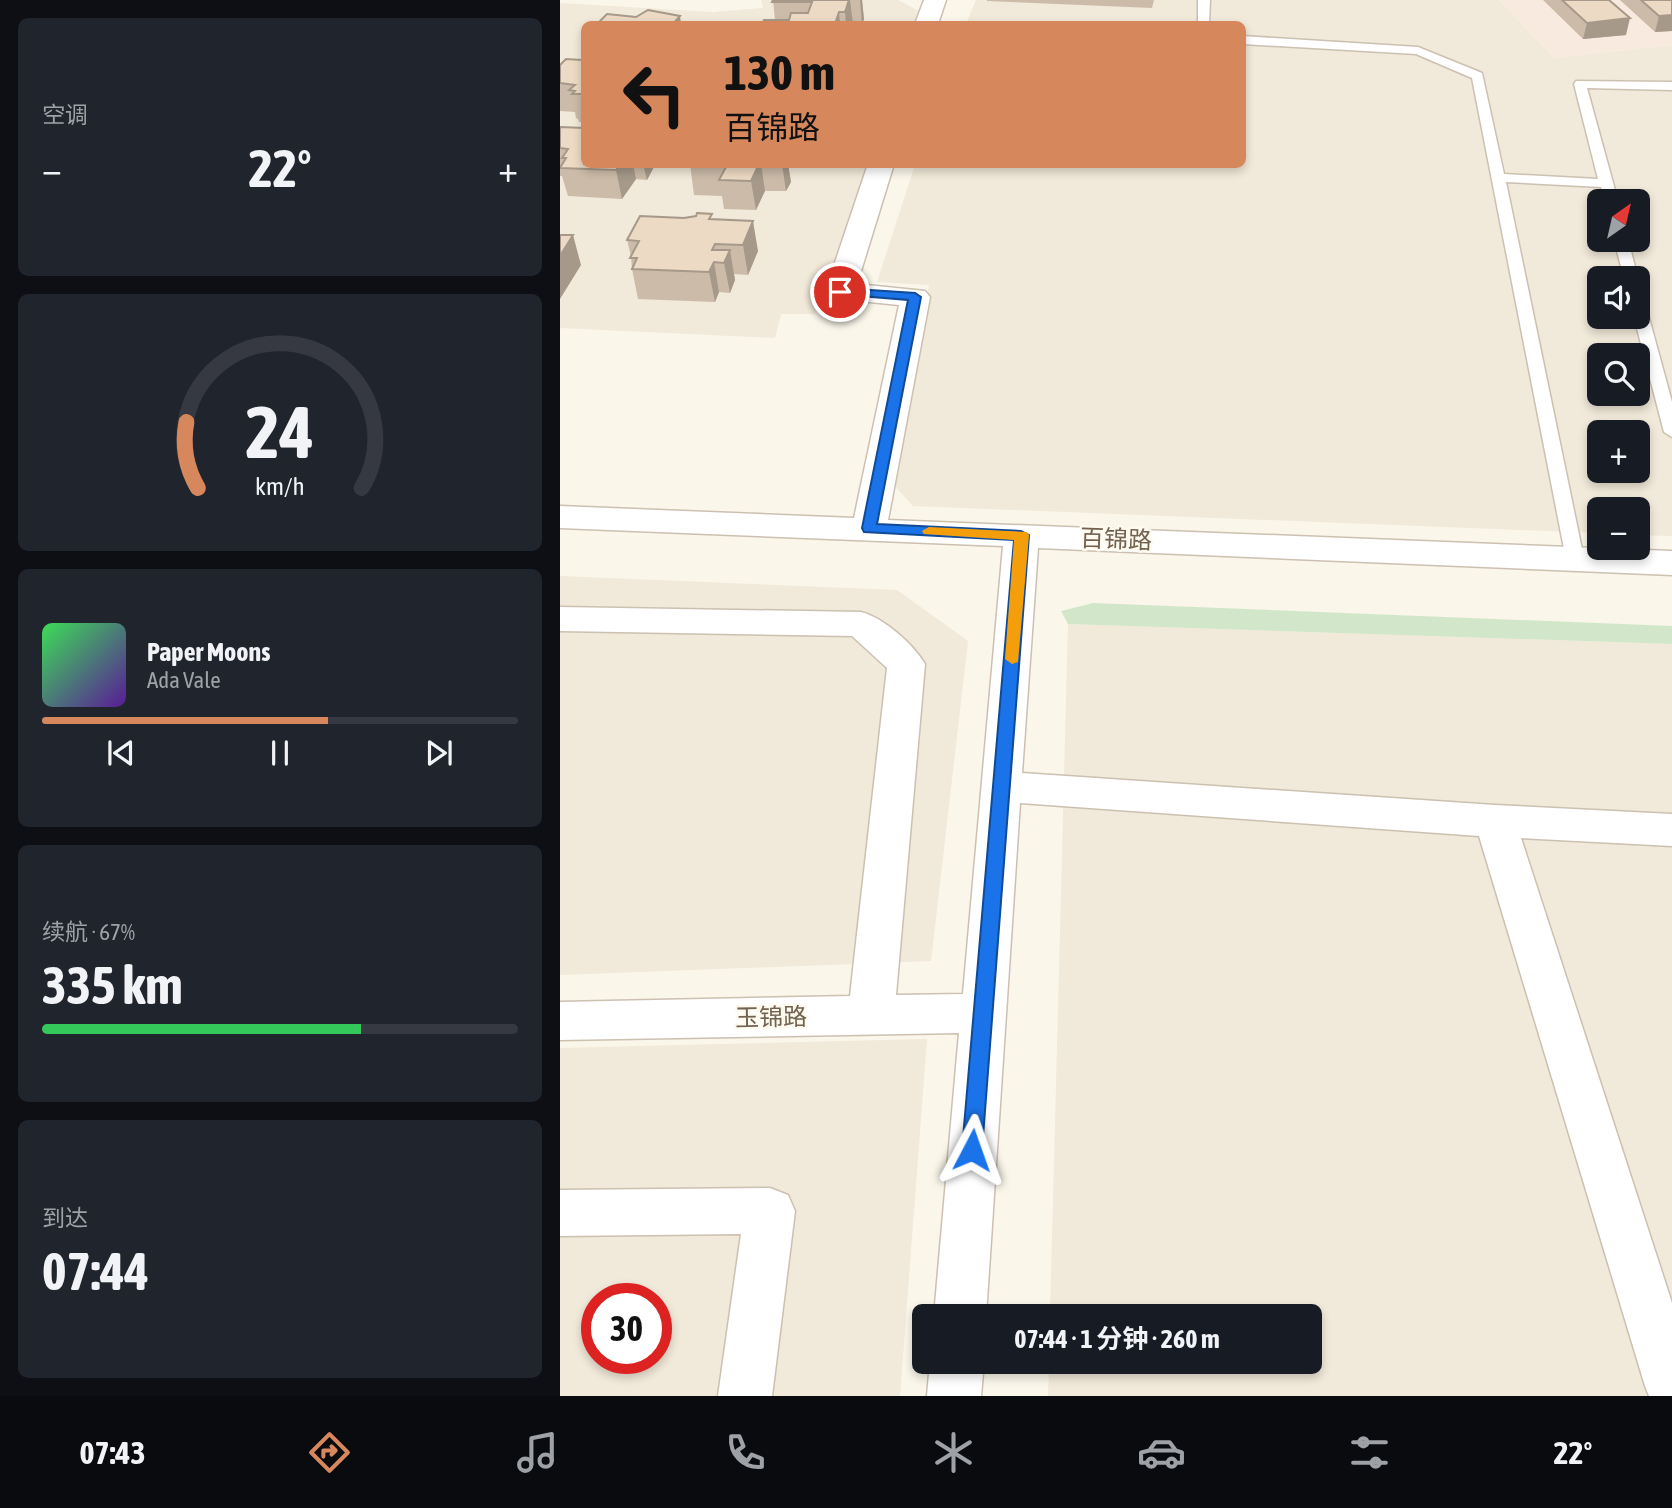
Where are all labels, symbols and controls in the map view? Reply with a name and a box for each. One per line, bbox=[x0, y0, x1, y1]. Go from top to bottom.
text: 130 m bbox=[724, 44, 835, 100]
icon: left bbox=[609, 49, 700, 140]
text: 空调 bbox=[42, 102, 88, 128]
text: 百锦路 bbox=[724, 109, 820, 146]
text: 22° bbox=[248, 138, 312, 198]
text: − bbox=[42, 147, 62, 190]
text: + bbox=[498, 147, 518, 190]
north arrow bbox=[1587, 189, 1650, 252]
map controls bbox=[1587, 189, 1650, 560]
pin bbox=[810, 262, 870, 322]
button: sound bbox=[1587, 266, 1650, 329]
icon: arrive bbox=[821, 273, 859, 311]
button: search bbox=[1587, 343, 1650, 406]
text: 24 bbox=[246, 391, 314, 474]
button: + bbox=[1587, 420, 1650, 483]
text: km/h bbox=[255, 472, 305, 500]
button: − bbox=[1587, 497, 1650, 560]
street label: 百锦路 bbox=[1080, 524, 1152, 554]
text: Paper Moons bbox=[147, 637, 270, 667]
text: Ada Vale bbox=[147, 667, 221, 693]
icon: previous bbox=[102, 734, 140, 772]
icon: pause bbox=[261, 734, 299, 772]
icon: next bbox=[420, 734, 458, 772]
text: 续航 · 67% bbox=[42, 919, 135, 945]
text: 335 km bbox=[42, 955, 183, 1015]
street label: 玉锦路 bbox=[735, 1003, 807, 1031]
position arrow bbox=[935, 1113, 1009, 1187]
text: 到达 bbox=[42, 1205, 88, 1231]
text: 07:44 bbox=[42, 1241, 149, 1301]
speed limit sign: 30 bbox=[581, 1283, 672, 1374]
text: 07:44 · 1 分钟 · 260 m bbox=[1014, 1324, 1220, 1354]
icon: directions bbox=[305, 1428, 354, 1477]
icon: music bbox=[513, 1428, 562, 1477]
icon: phone bbox=[721, 1428, 770, 1477]
icon: climate bbox=[929, 1428, 978, 1477]
icon: car bbox=[1137, 1428, 1186, 1477]
icon: filters bbox=[1345, 1428, 1394, 1477]
text: 07:43 bbox=[80, 1434, 145, 1471]
text: 22° bbox=[1553, 1434, 1592, 1471]

